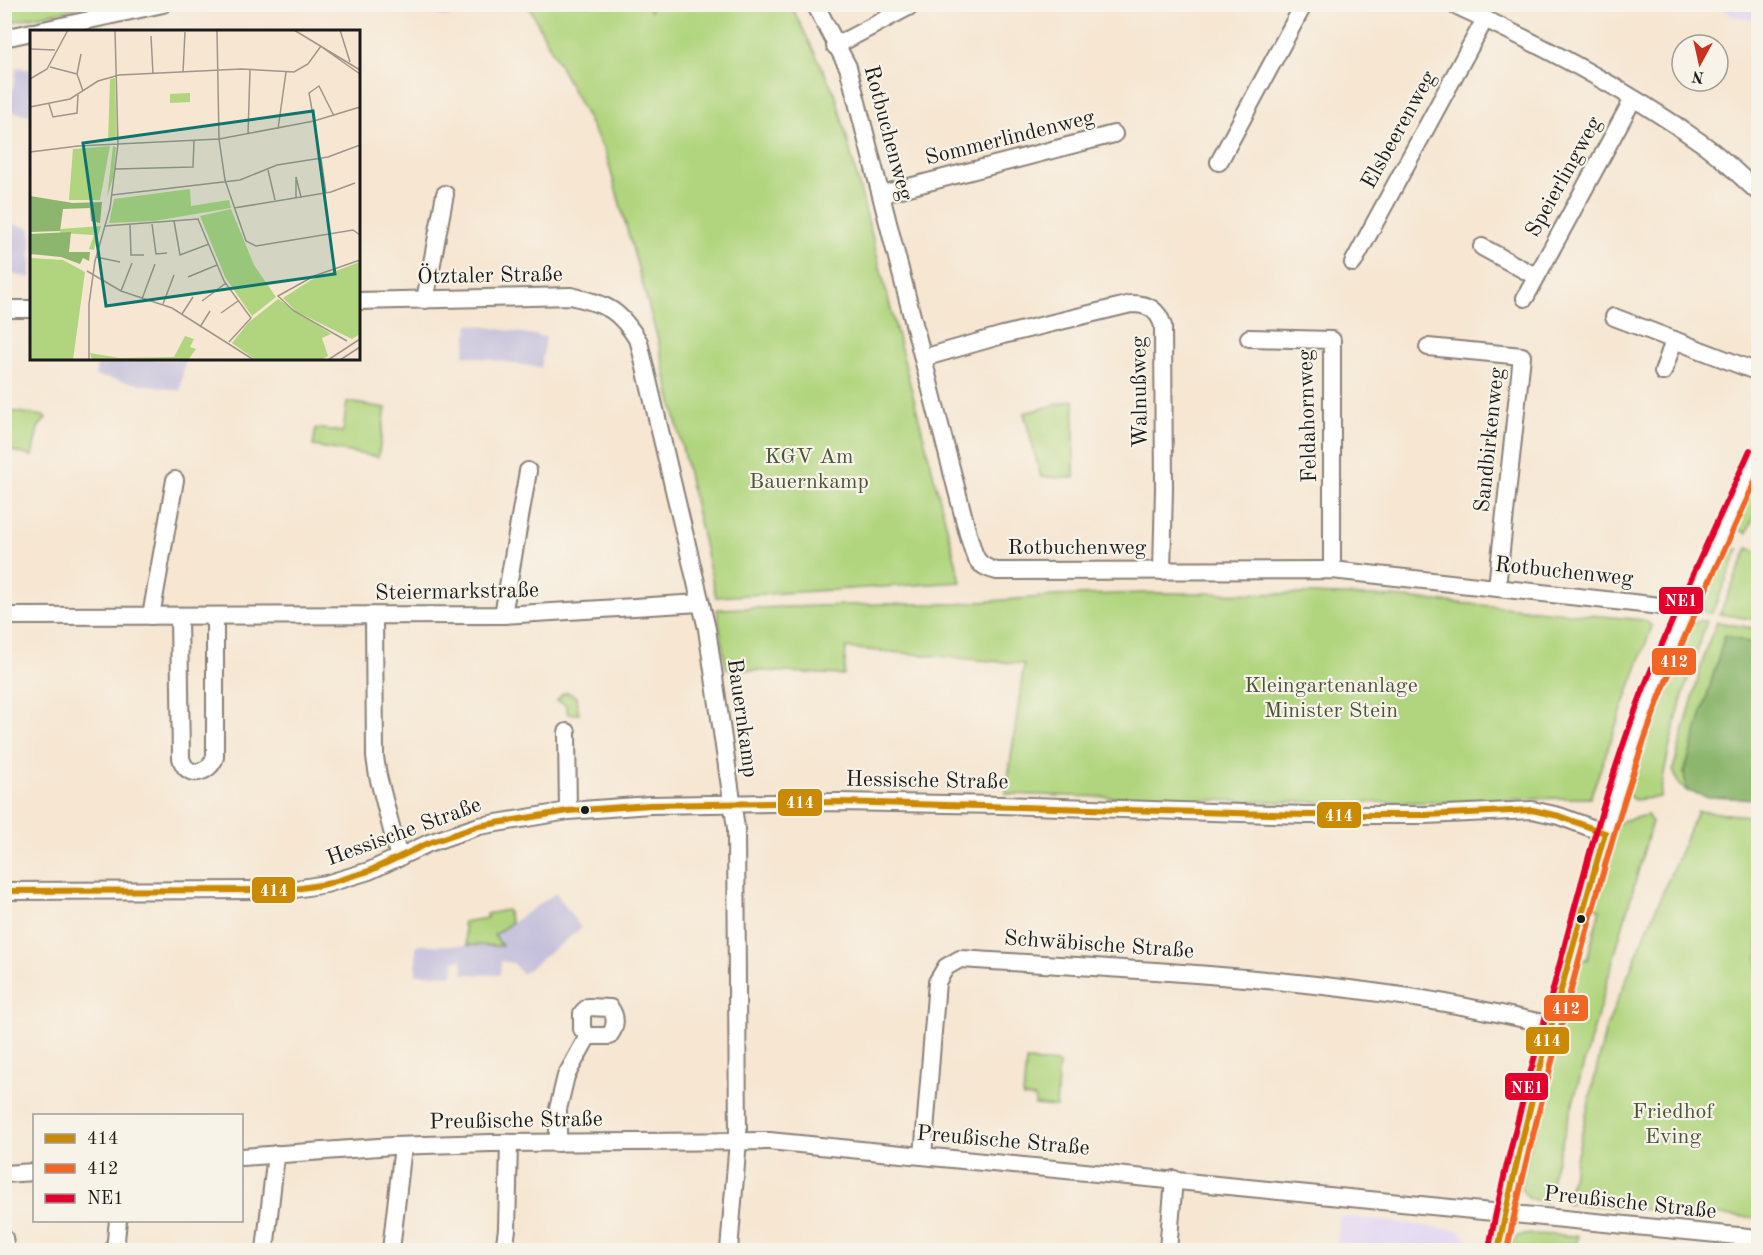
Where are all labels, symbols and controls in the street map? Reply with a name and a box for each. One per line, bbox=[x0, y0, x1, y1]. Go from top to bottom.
inset map bbox=[30, 30, 360, 360]
north arrow bbox=[1670, 33, 1730, 93]
street label: Rotbuchenweg bbox=[859, 63, 917, 203]
street label: Elsbeerenweg bbox=[1358, 67, 1440, 193]
text: N bbox=[1690, 67, 1705, 85]
street label: Sommerlindenweg bbox=[923, 106, 1097, 170]
street label: Speierlingweg bbox=[1522, 113, 1606, 241]
street label: Ötztaler Straße bbox=[417, 261, 563, 288]
street label: Walnußweg bbox=[1128, 336, 1152, 448]
street label: Feldahornweg bbox=[1295, 349, 1321, 483]
street label: Sandbirkenweg bbox=[1471, 366, 1509, 514]
park label: KGV Am Bauernkamp bbox=[749, 446, 869, 493]
street label: Rotbuchenweg bbox=[1008, 537, 1147, 559]
street label: Rotbuchenweg bbox=[1494, 554, 1634, 590]
street label: Steiermarkstraße bbox=[375, 580, 539, 604]
line badge: NE1 bbox=[1658, 586, 1704, 615]
text: NE1 bbox=[1665, 594, 1697, 610]
line badge: 412 bbox=[1651, 647, 1697, 676]
text: 412 bbox=[1660, 655, 1688, 671]
street label: Bauernkamp bbox=[723, 657, 761, 779]
park label: Kleingartenanlage Minister Stein bbox=[1244, 675, 1418, 722]
street label: Hessische Straße bbox=[845, 769, 1009, 793]
line badge: 414 bbox=[777, 788, 823, 817]
street label: Hessische Straße bbox=[324, 794, 484, 870]
text: 414 bbox=[786, 796, 814, 812]
line badge: 414 bbox=[1316, 801, 1362, 829]
unlabelled marker bbox=[579, 804, 591, 816]
text: 414 bbox=[1325, 809, 1353, 825]
line badge: 414 bbox=[251, 876, 296, 904]
text: 414 bbox=[260, 884, 288, 900]
unlabelled marker bbox=[1575, 913, 1587, 925]
street label: Schwäbische Straße bbox=[1003, 927, 1195, 963]
line badge: 412 bbox=[1543, 994, 1589, 1022]
text: 412 bbox=[1552, 1002, 1580, 1018]
line badge: 414 bbox=[1525, 1026, 1570, 1055]
text: 414 bbox=[1533, 1034, 1561, 1050]
line badge: NE1 bbox=[1504, 1072, 1549, 1101]
text: NE1 bbox=[1511, 1081, 1543, 1097]
park label: Friedhof Eving bbox=[1632, 1101, 1715, 1148]
street label: Preußische Straße bbox=[429, 1108, 603, 1134]
legend bbox=[33, 1114, 243, 1222]
street label: Preußische Straße bbox=[916, 1122, 1090, 1160]
text: 414 bbox=[87, 1130, 118, 1148]
text: 412 bbox=[87, 1160, 118, 1178]
street label: Preußische Straße bbox=[1542, 1183, 1718, 1223]
text: NE1 bbox=[87, 1190, 124, 1208]

